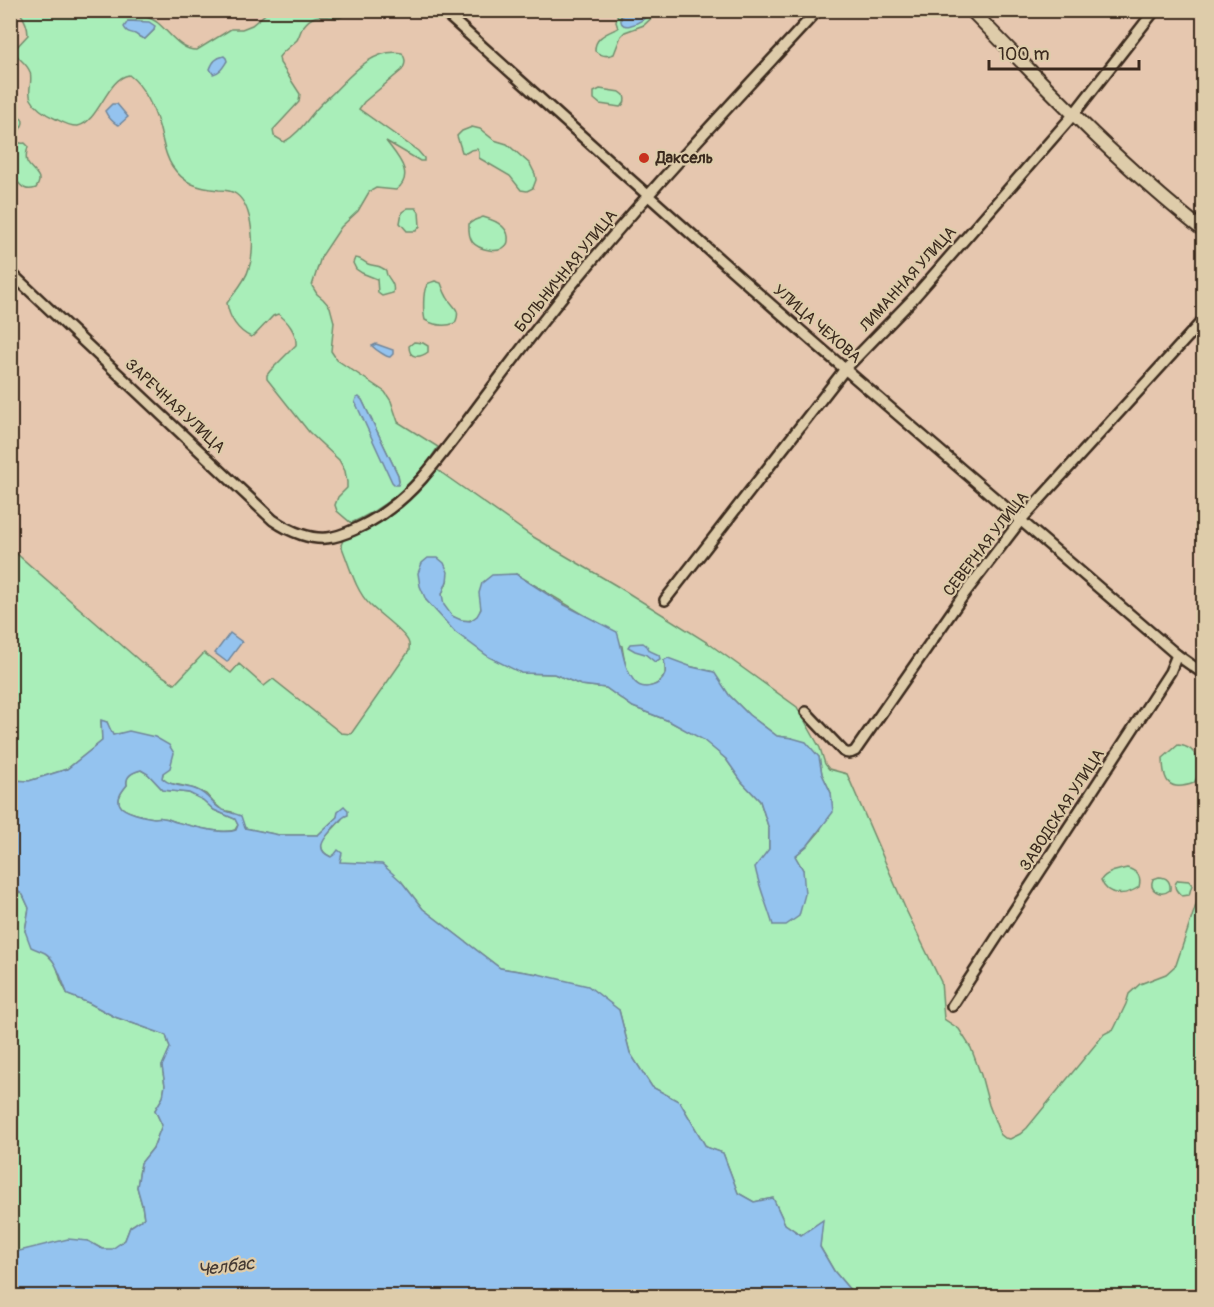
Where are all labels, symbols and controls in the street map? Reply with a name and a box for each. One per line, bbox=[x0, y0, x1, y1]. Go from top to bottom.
scale bar bbox=[989, 33, 1139, 71]
text: 100 m bbox=[998, 43, 1050, 66]
place label: Даксель bbox=[655, 148, 713, 168]
marker: Даксель bbox=[637, 151, 651, 165]
street label: БОЛЬНИЧНАЯ УЛИЦА bbox=[510, 206, 622, 336]
street label: ЛИМАННАЯ УЛИЦА bbox=[855, 222, 961, 337]
street label: УЛИЦА ЧЕХОВА bbox=[769, 280, 865, 368]
street label: ЗАРЕЧНАЯ УЛИЦА bbox=[121, 354, 229, 458]
street label: СЕВЕРНАЯ УЛИЦА bbox=[939, 488, 1033, 600]
street label: ЗАВОДСКАЯ УЛИЦА bbox=[1015, 745, 1109, 875]
water label: Челбас bbox=[196, 1252, 257, 1282]

